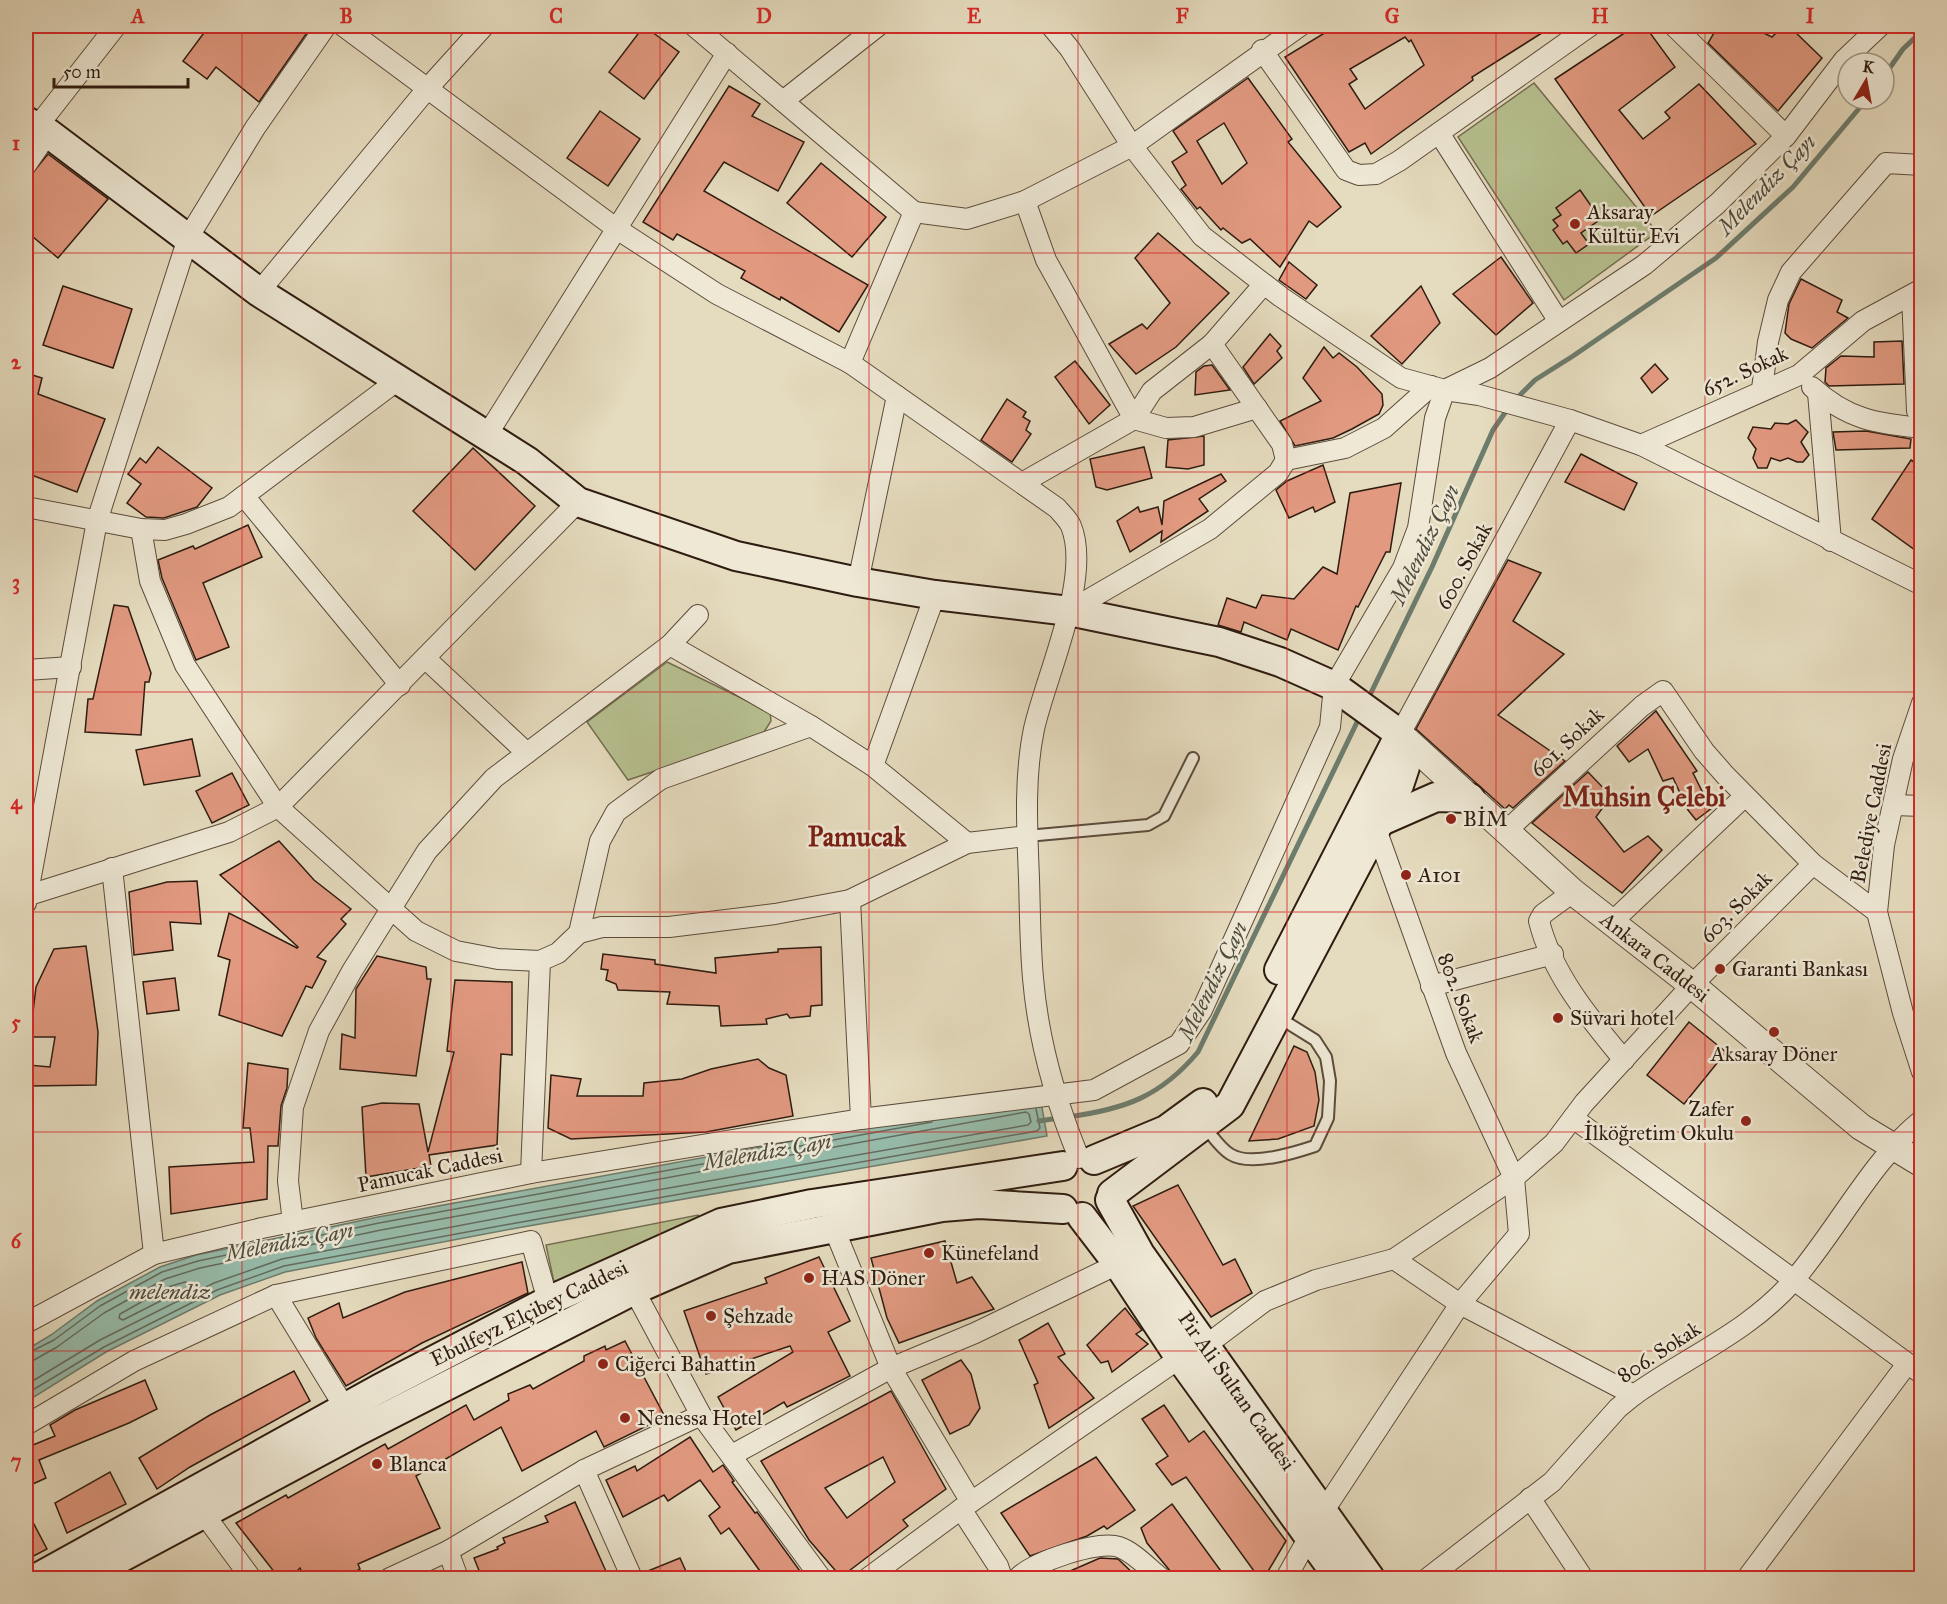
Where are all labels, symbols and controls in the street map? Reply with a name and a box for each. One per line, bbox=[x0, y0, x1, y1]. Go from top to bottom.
text: A bbox=[129, 4, 145, 28]
text: B bbox=[339, 4, 353, 28]
text: C bbox=[549, 4, 563, 28]
text: D bbox=[756, 4, 772, 28]
text: E bbox=[967, 4, 982, 28]
text: F bbox=[1175, 4, 1189, 28]
text: G bbox=[1385, 4, 1400, 28]
text: H bbox=[1591, 4, 1609, 28]
text: I bbox=[1806, 4, 1815, 28]
scale bar bbox=[54, 51, 188, 89]
north arrow bbox=[1836, 51, 1896, 111]
text: K bbox=[1861, 56, 1876, 77]
text: 50 m bbox=[63, 61, 101, 83]
water label: Melendiz Çayı bbox=[1710, 128, 1821, 242]
text: 1 bbox=[12, 131, 20, 155]
place label: Aksaray Kültür Evi bbox=[1586, 199, 1680, 249]
marker: Aksaray Kültür Evi bbox=[1568, 217, 1582, 231]
street label: 652. Sokak bbox=[1698, 340, 1792, 402]
text: 2 bbox=[11, 350, 22, 374]
water label: Melendiz Çayı bbox=[1383, 480, 1465, 610]
street label: 600. Sokak bbox=[1430, 518, 1498, 614]
text: 3 bbox=[12, 570, 20, 595]
street label: 601. Sokak bbox=[1525, 701, 1609, 783]
street label: Belediye Caddesi bbox=[1845, 740, 1897, 885]
district label: Muhsin Çelebi bbox=[1562, 780, 1726, 814]
text: 4 bbox=[10, 790, 22, 815]
place label: BİM bbox=[1463, 806, 1508, 832]
marker: BİM bbox=[1444, 812, 1458, 826]
district label: Pamucak bbox=[808, 820, 907, 853]
place label: A101 bbox=[1417, 862, 1461, 888]
street label: 603. Sokak bbox=[1695, 865, 1778, 948]
marker: A101 bbox=[1399, 868, 1413, 882]
street label: Ankara Caddesi bbox=[1594, 906, 1715, 1008]
water label: Melendiz Çayı bbox=[1171, 917, 1253, 1047]
street label: 802. Sokak bbox=[1432, 949, 1490, 1047]
place label: Garanti Bankası bbox=[1732, 956, 1868, 982]
marker: Garanti Bankası bbox=[1713, 962, 1727, 976]
place label: Süvari hotel bbox=[1570, 1005, 1675, 1031]
text: 5 bbox=[11, 1010, 21, 1034]
marker: Süvari hotel bbox=[1551, 1011, 1565, 1025]
marker: Aksaray Döner bbox=[1767, 1025, 1781, 1039]
place label: Aksaray Döner bbox=[1710, 1041, 1837, 1067]
place label: Zafer İlköğretim Okulu bbox=[1584, 1096, 1734, 1146]
marker: Zafer İlköğretim Okulu bbox=[1739, 1114, 1753, 1128]
water label: Melendiz Çayı bbox=[699, 1127, 833, 1176]
street label: Pamucak Caddesi bbox=[355, 1142, 505, 1198]
water label: Melendiz Çayı bbox=[221, 1216, 355, 1268]
text: 6 bbox=[11, 1229, 23, 1253]
place label: Künefeland bbox=[941, 1240, 1039, 1266]
marker: Künefeland bbox=[922, 1246, 936, 1260]
street label: Ebulfeyz Elçibey Caddesi bbox=[426, 1254, 632, 1372]
place label: HAS Döner bbox=[821, 1265, 925, 1291]
marker: HAS Döner bbox=[802, 1271, 816, 1285]
water label: melendiz bbox=[129, 1278, 211, 1305]
place label: Şehzade bbox=[723, 1303, 794, 1329]
street label: Pir Ali Sultan Caddesi bbox=[1172, 1307, 1302, 1476]
marker: Şehzade bbox=[704, 1309, 718, 1323]
street label: 806. Sokak bbox=[1612, 1315, 1706, 1389]
place label: Ciğerci Bahattin bbox=[615, 1351, 756, 1377]
marker: Ciğerci Bahattin bbox=[596, 1357, 610, 1371]
place label: Nenessa Hotel bbox=[637, 1405, 763, 1431]
marker: Nenessa Hotel bbox=[618, 1411, 632, 1425]
text: 7 bbox=[11, 1449, 22, 1473]
place label: Blanca bbox=[389, 1451, 447, 1477]
marker: Blanca bbox=[370, 1457, 384, 1471]

